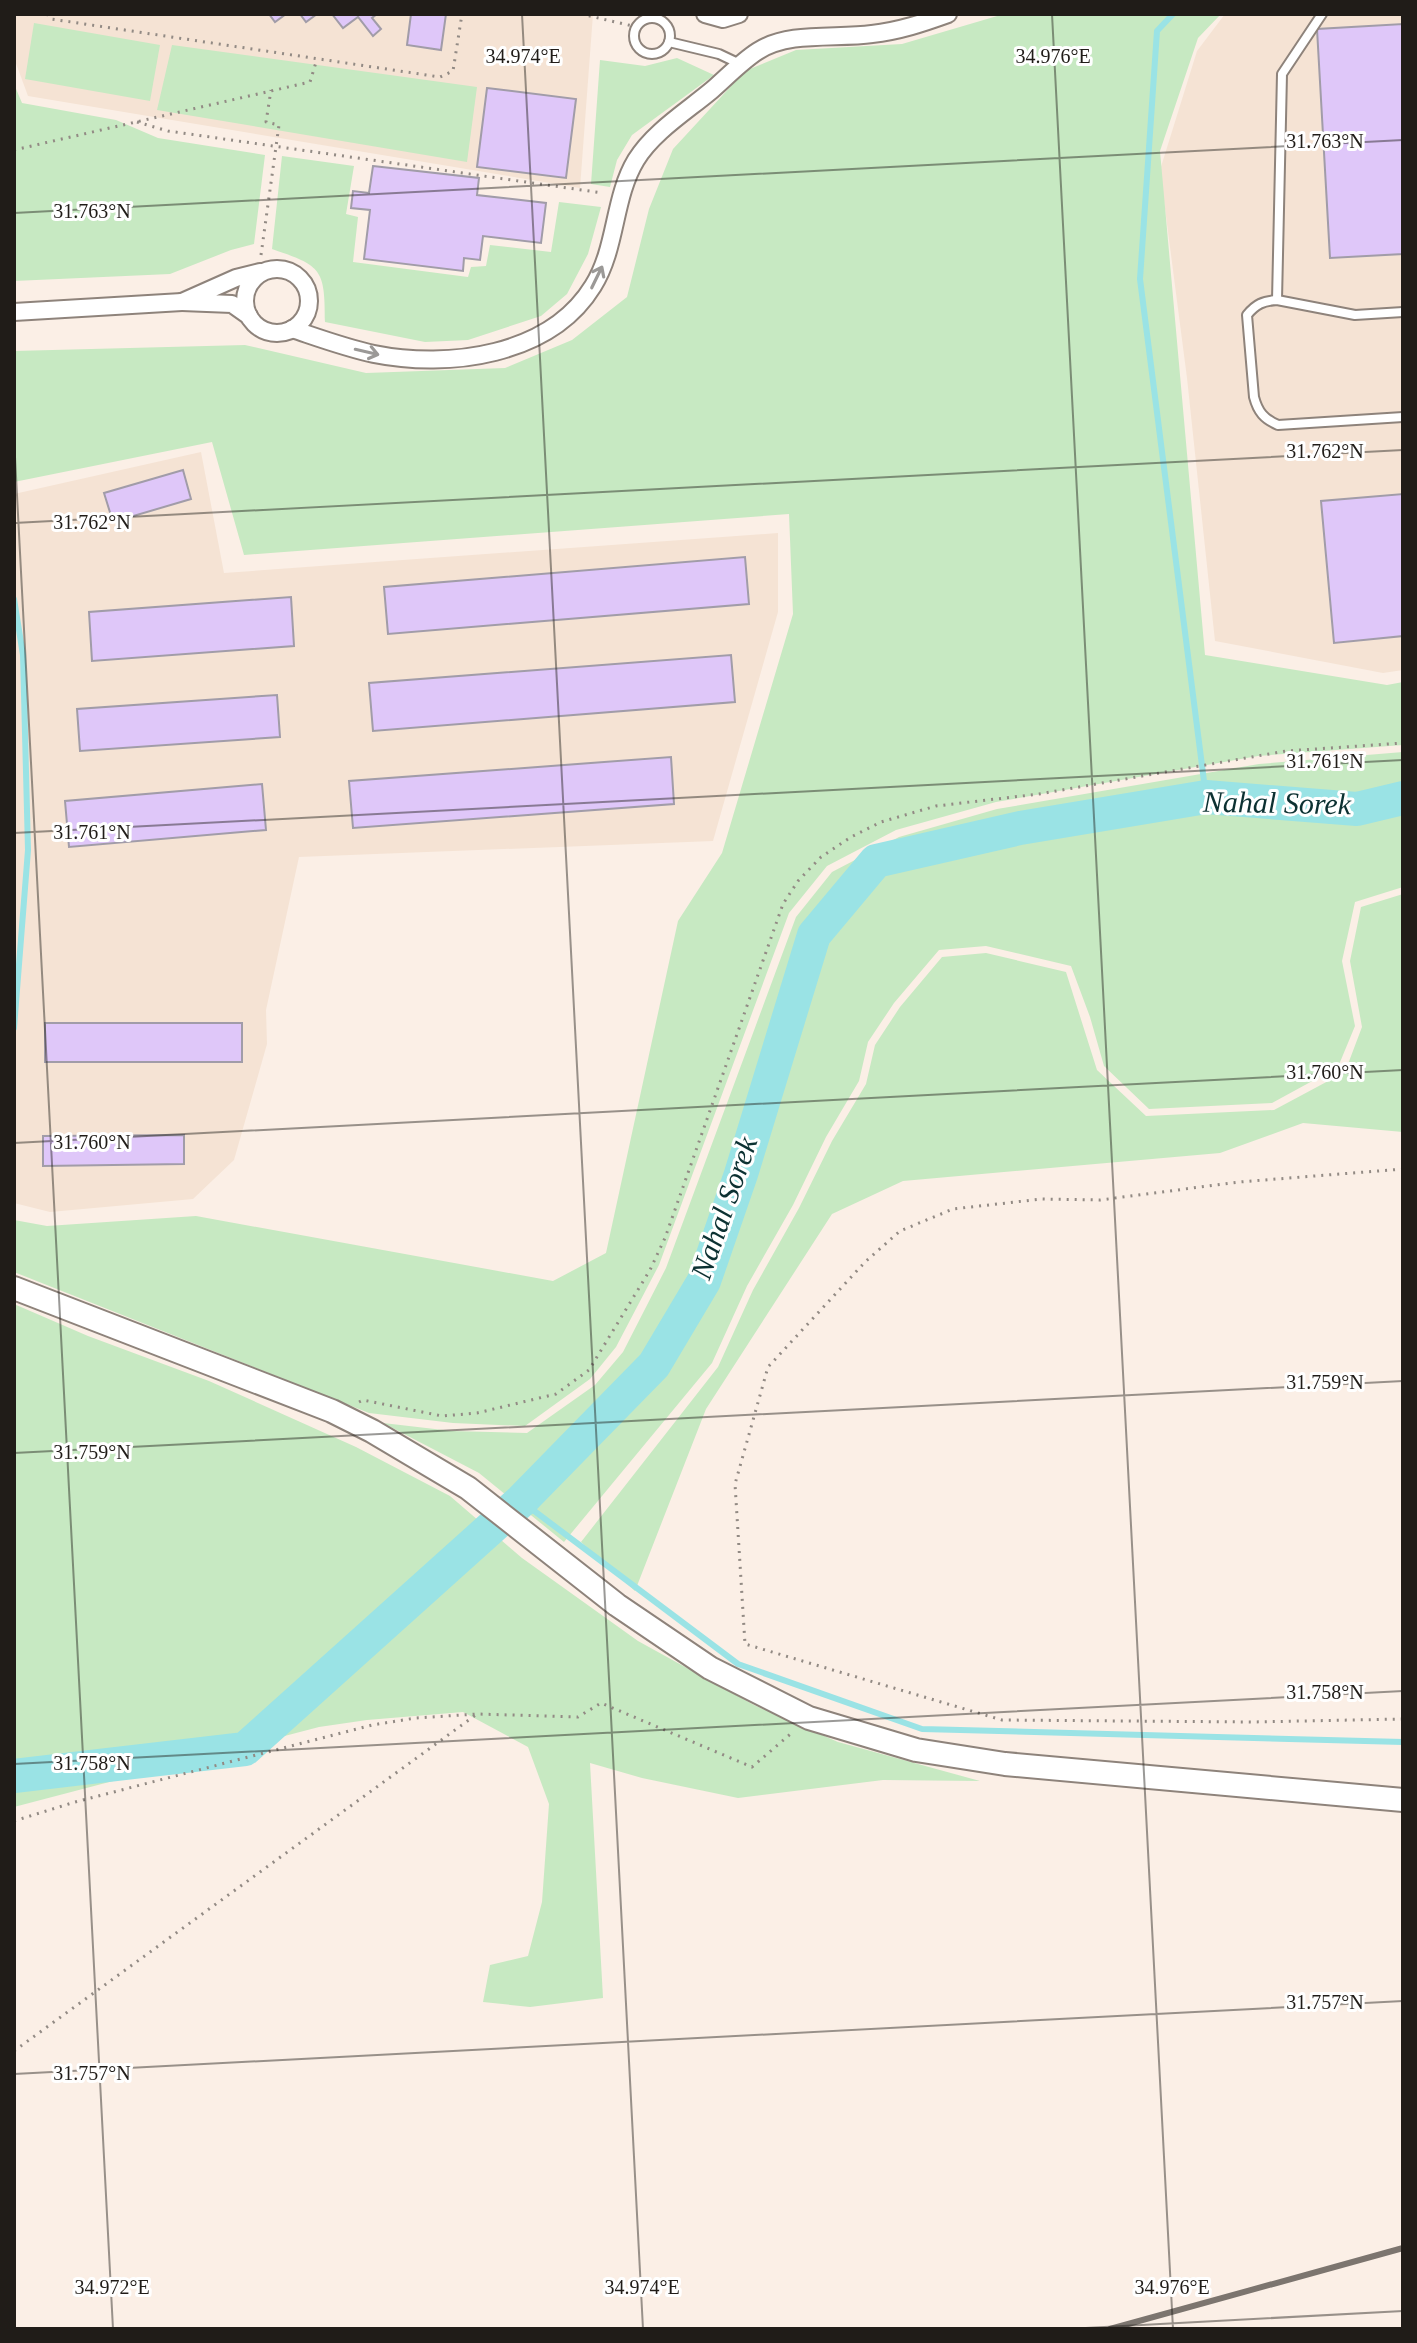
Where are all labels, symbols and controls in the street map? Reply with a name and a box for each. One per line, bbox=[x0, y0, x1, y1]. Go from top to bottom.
text: 34.974°E bbox=[485, 45, 561, 67]
text: 34.976°E bbox=[1015, 45, 1091, 67]
text: 31.763°N bbox=[1286, 130, 1364, 152]
text: 31.763°N bbox=[53, 200, 131, 222]
one-way arrow bbox=[590, 266, 605, 290]
one-way arrow bbox=[354, 345, 380, 360]
text: 31.762°N bbox=[1286, 440, 1364, 462]
text: 31.762°N bbox=[53, 511, 131, 533]
text: 31.761°N bbox=[1286, 750, 1364, 772]
water label: Nahal Sorek bbox=[1202, 785, 1352, 820]
text: 31.761°N bbox=[53, 821, 131, 843]
text: 31.760°N bbox=[1286, 1061, 1364, 1083]
text: 31.760°N bbox=[53, 1131, 131, 1153]
water label: Nahal Sorek bbox=[684, 1132, 763, 1284]
text: 31.759°N bbox=[1286, 1371, 1364, 1393]
text: 31.759°N bbox=[53, 1441, 131, 1463]
text: 31.758°N bbox=[1286, 1681, 1364, 1703]
text: 31.758°N bbox=[53, 1752, 131, 1774]
text: 31.757°N bbox=[1286, 1991, 1364, 2013]
text: 31.757°N bbox=[53, 2062, 131, 2084]
text: 34.972°E bbox=[74, 2276, 150, 2298]
text: 34.974°E bbox=[604, 2276, 680, 2298]
text: 34.976°E bbox=[1134, 2276, 1210, 2298]

